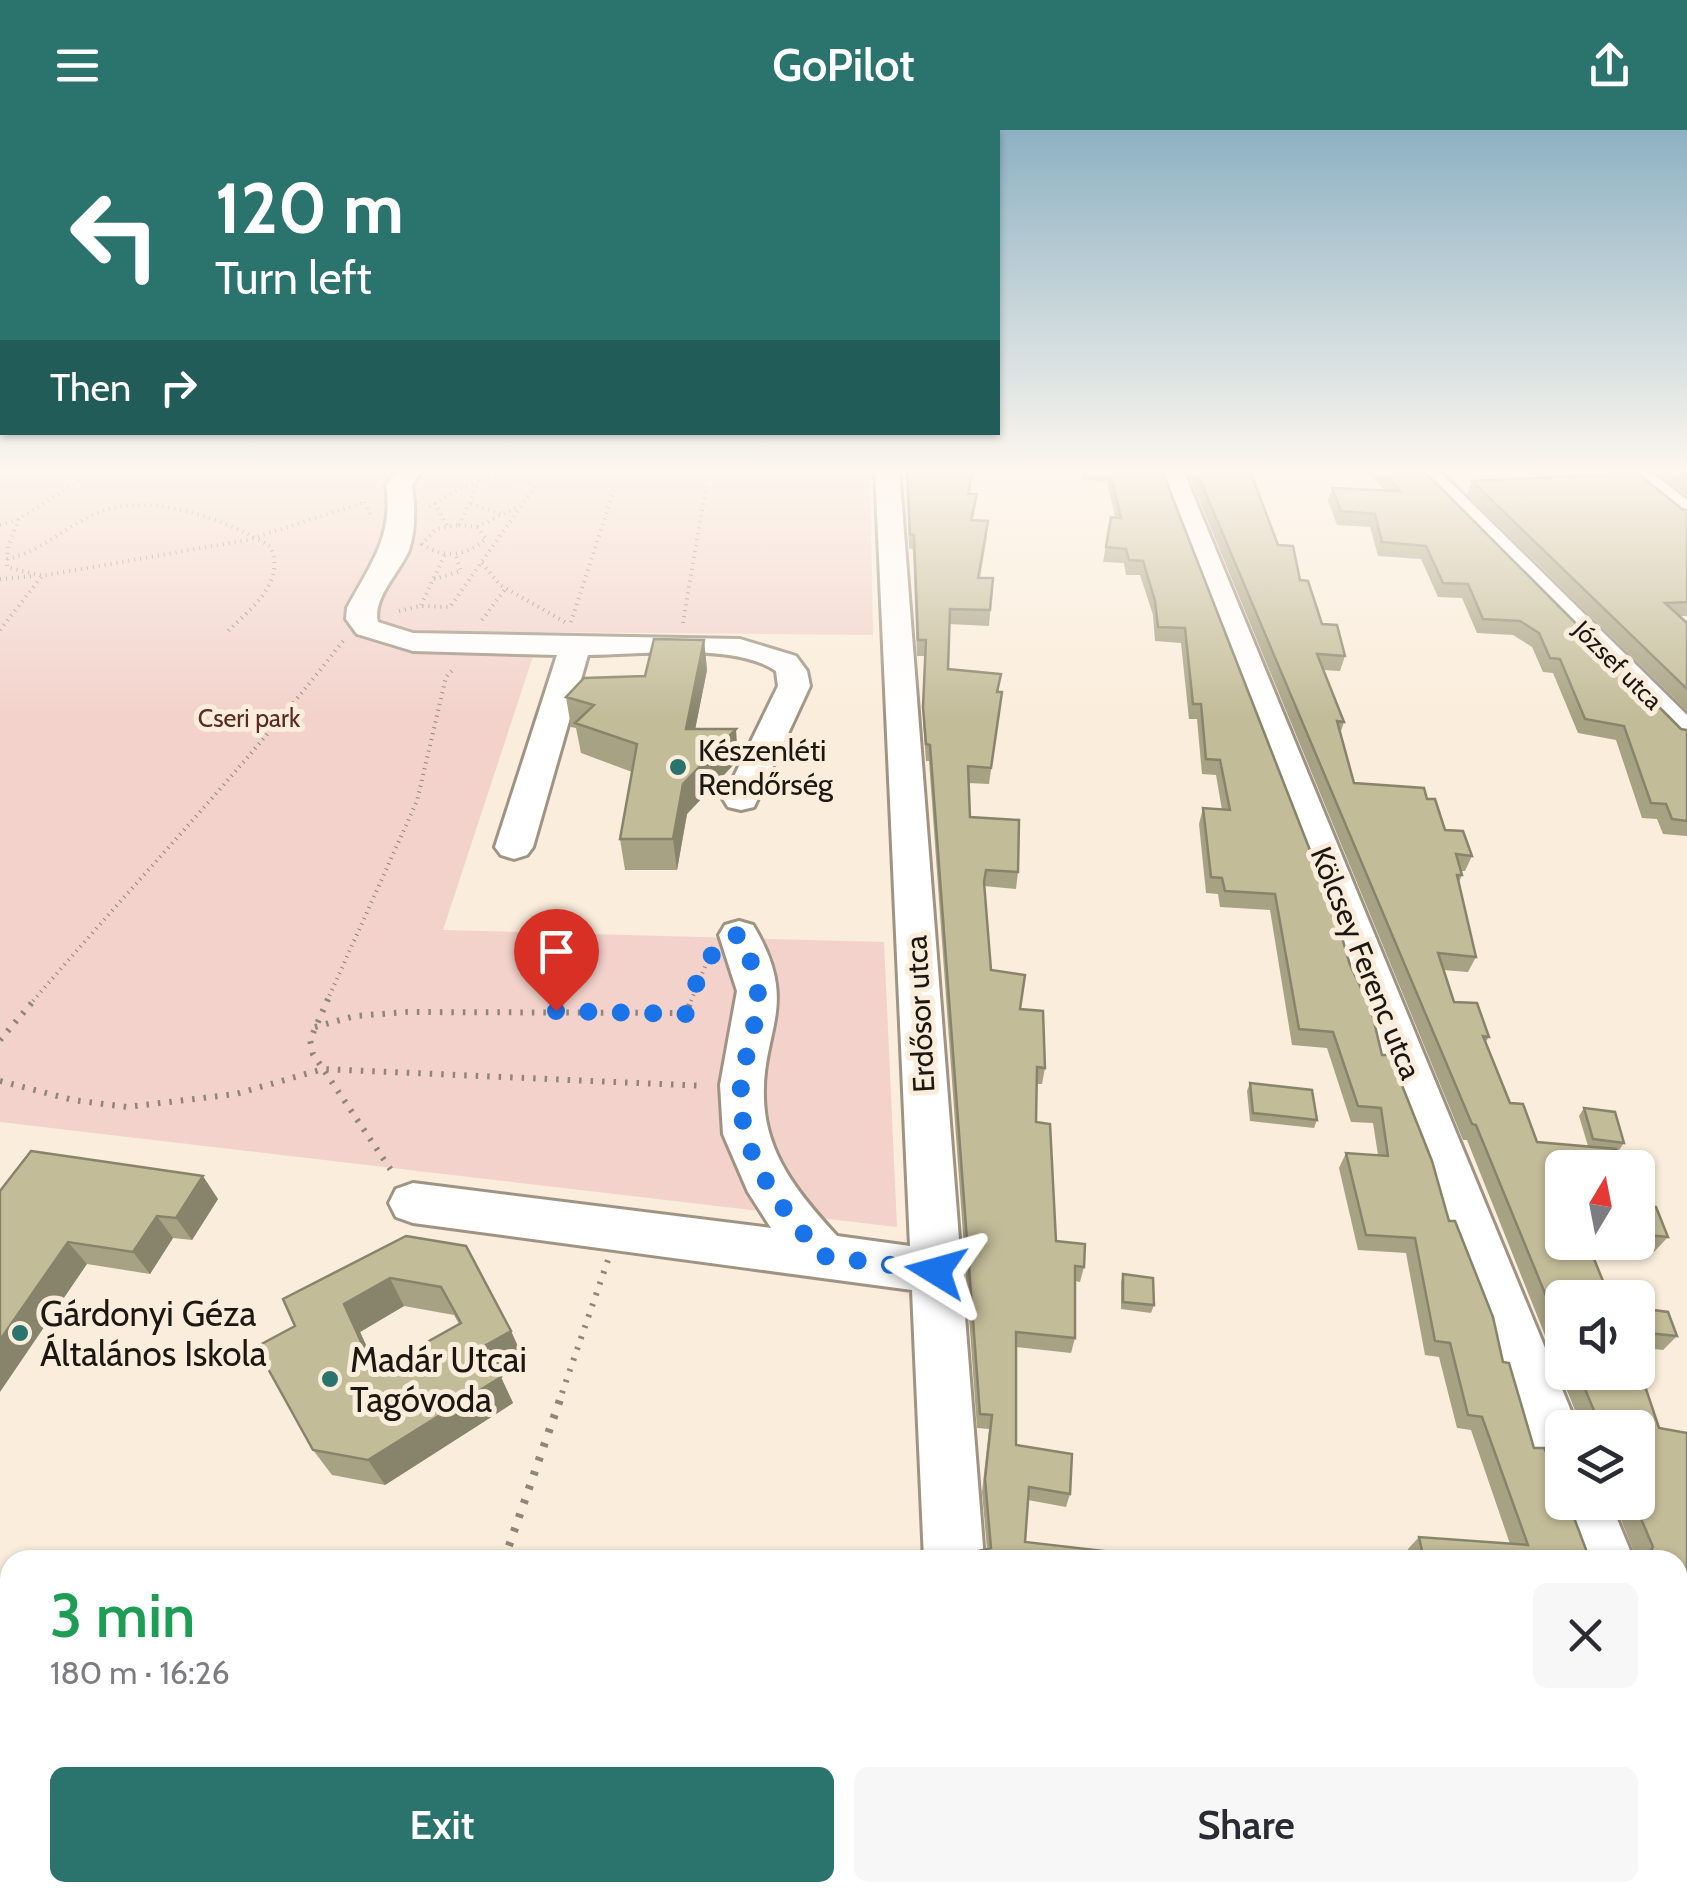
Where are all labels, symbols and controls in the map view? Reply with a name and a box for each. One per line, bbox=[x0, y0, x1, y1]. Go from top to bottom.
icon: menu bbox=[50, 38, 105, 93]
text: GoPilot bbox=[772, 38, 915, 92]
icon: share bbox=[1582, 38, 1637, 93]
text: 120 m bbox=[215, 165, 404, 251]
icon: left bbox=[50, 170, 180, 300]
text: Turn left bbox=[215, 251, 372, 305]
icon: right bbox=[151, 360, 206, 415]
text: Then bbox=[50, 364, 131, 411]
street label: József utca bbox=[1567, 614, 1669, 716]
park label: Cseri park bbox=[198, 703, 301, 733]
place label: Készenléti Rendőrség bbox=[698, 732, 834, 803]
marker: Készenléti Rendőrség bbox=[667, 756, 689, 778]
street label: Kölcsey Ferenc utca bbox=[1302, 841, 1430, 1085]
pin bbox=[514, 909, 599, 1012]
icon: arrive bbox=[529, 924, 584, 979]
street label: Erdősor utca bbox=[897, 934, 943, 1094]
north arrow bbox=[1545, 1150, 1655, 1260]
map controls bbox=[1545, 1150, 1655, 1520]
position arrow bbox=[884, 1219, 988, 1323]
button: sound bbox=[1545, 1280, 1655, 1390]
place label: Gárdonyi Géza Általános Iskola bbox=[40, 1292, 267, 1375]
marker: Gárdonyi Géza Általános Iskola bbox=[9, 1322, 31, 1344]
place label: Madár Utcai Tagóvoda bbox=[350, 1338, 527, 1421]
marker: Madár Utcai Tagóvoda bbox=[319, 1368, 341, 1390]
button: layers bbox=[1545, 1410, 1655, 1520]
text: 3 min bbox=[50, 1579, 195, 1652]
button: close bbox=[1533, 1583, 1638, 1688]
text: 180 m · 16:26 bbox=[50, 1653, 230, 1692]
button: Exit bbox=[50, 1767, 834, 1882]
button: Share bbox=[854, 1767, 1638, 1882]

